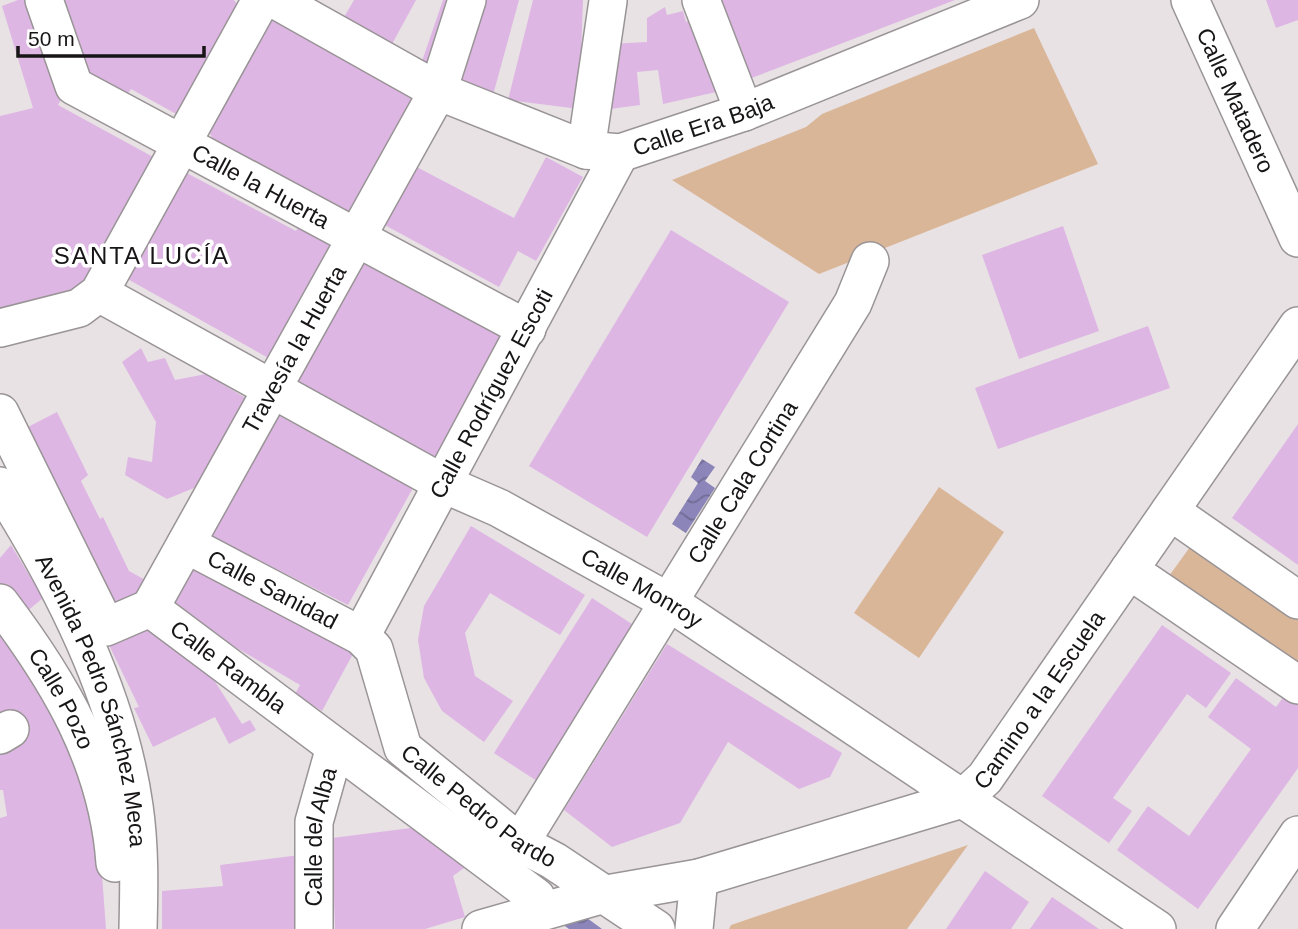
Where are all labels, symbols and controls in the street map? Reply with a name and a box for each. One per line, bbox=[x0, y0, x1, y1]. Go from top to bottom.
scale bar bbox=[18, 14, 203, 58]
street label: Calle Matadero bbox=[1191, 24, 1280, 177]
text: 50 m bbox=[28, 27, 75, 50]
street label: Calle Era Baja bbox=[629, 88, 778, 161]
street label: Calle la Huerta bbox=[188, 139, 334, 234]
district label: SANTA LUCÍA bbox=[54, 242, 230, 269]
street label: Travesía la Huerta bbox=[237, 261, 351, 438]
street label: Calle Rodríguez Escoti bbox=[424, 284, 558, 503]
street label: Calle Cala Cortina bbox=[682, 396, 803, 568]
street label: Calle Monroy bbox=[577, 543, 708, 634]
street label: Calle Sanidad bbox=[203, 545, 342, 634]
street label: Avenida Pedro Sánchez Meca bbox=[30, 550, 151, 848]
street label: Camino a la Escuela bbox=[969, 606, 1110, 795]
street label: Calle Rambla bbox=[165, 615, 292, 719]
street label: Calle Pozo bbox=[23, 643, 99, 753]
street label: Calle Pedro Pardo bbox=[396, 739, 561, 873]
street label: Calle del Alba bbox=[301, 764, 342, 906]

